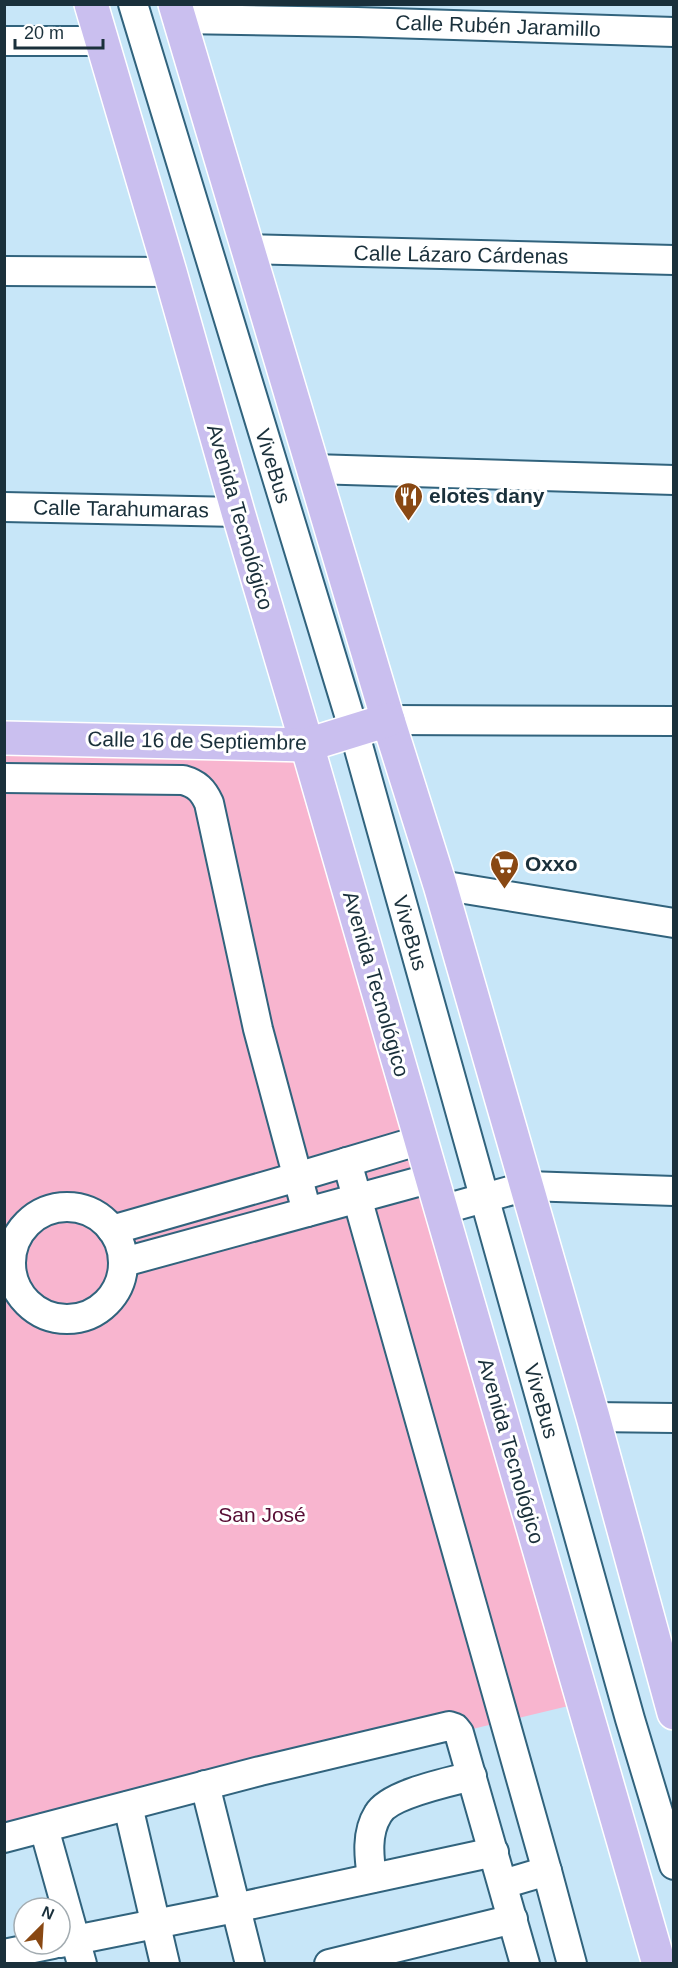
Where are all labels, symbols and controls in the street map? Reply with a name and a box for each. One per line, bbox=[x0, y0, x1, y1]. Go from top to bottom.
street label: Calle Rubén Jaramillo bbox=[395, 10, 601, 41]
scale bar bbox=[15, 12, 104, 50]
text: 20 m bbox=[24, 23, 64, 43]
street label: Calle Lázaro Cárdenas bbox=[353, 241, 569, 268]
street label: Avenida Tecnológico bbox=[203, 421, 278, 612]
street label: ViveBus bbox=[251, 426, 296, 506]
restaurant icon: elotes dany bbox=[392, 480, 424, 522]
place label: elotes dany bbox=[429, 484, 545, 507]
street label: Calle Tarahumaras bbox=[33, 495, 209, 522]
street label: Calle 16 de Septiembre bbox=[87, 727, 307, 754]
supermarket icon: Oxxo bbox=[488, 848, 520, 890]
place label: Oxxo bbox=[525, 852, 578, 875]
street label: Avenida Tecnológico bbox=[339, 888, 414, 1079]
street label: ViveBus bbox=[389, 893, 432, 973]
street label: Avenida Tecnológico bbox=[474, 1355, 549, 1546]
street label: ViveBus bbox=[520, 1361, 563, 1441]
park label: San José bbox=[218, 1503, 306, 1526]
north arrow bbox=[12, 1896, 72, 1956]
text: N bbox=[39, 1903, 57, 1923]

